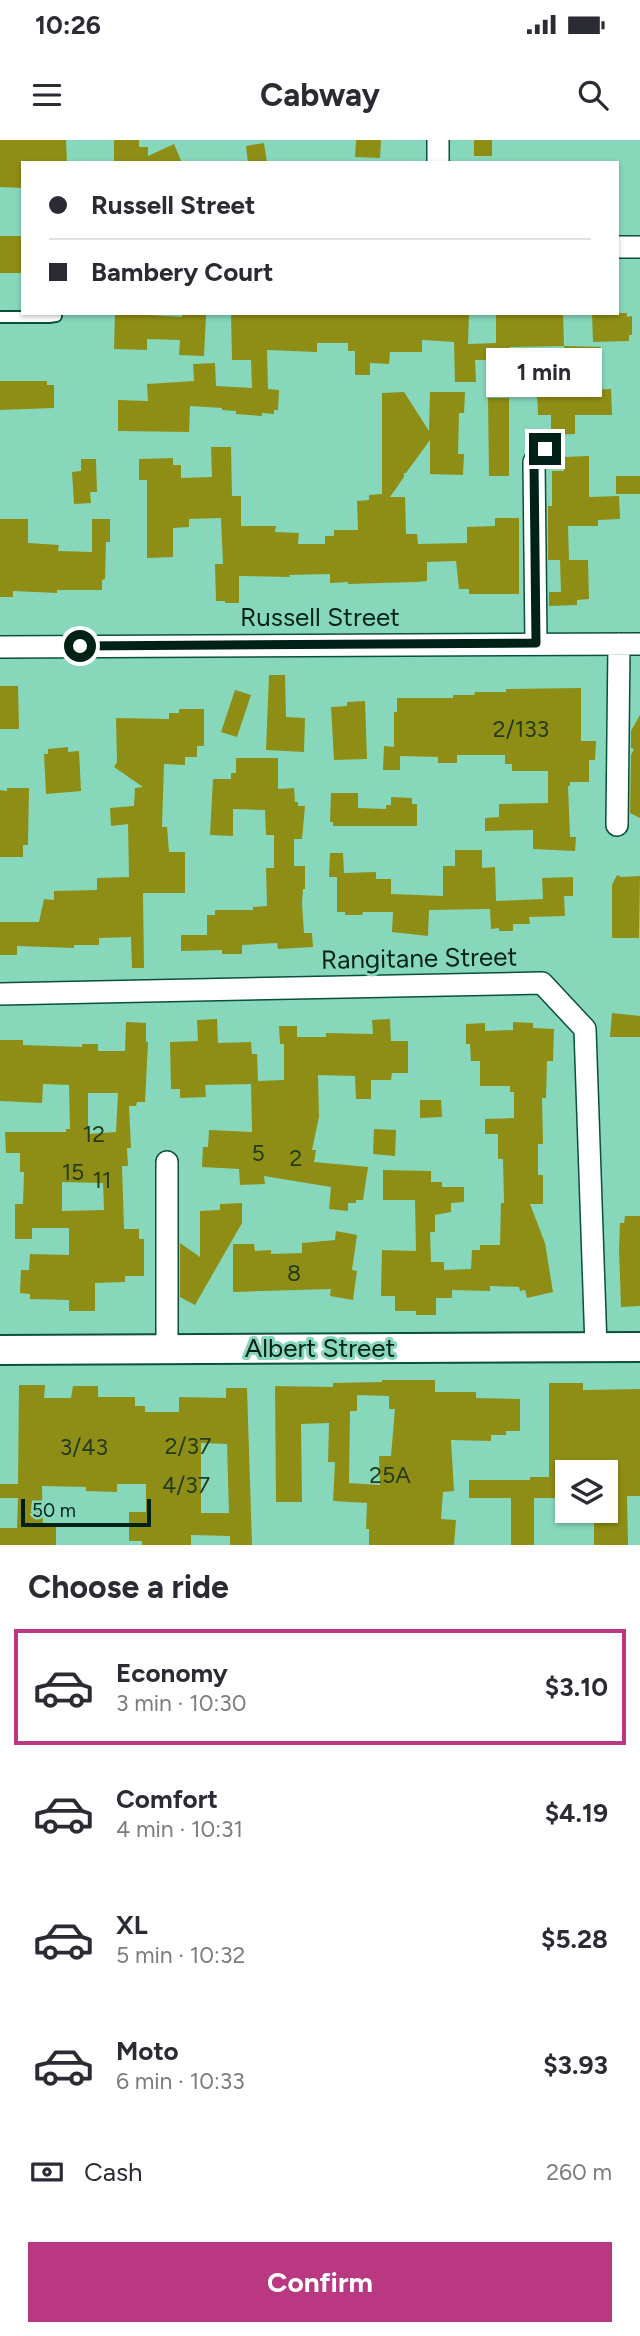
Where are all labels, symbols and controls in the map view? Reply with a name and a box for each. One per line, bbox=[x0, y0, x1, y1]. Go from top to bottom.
text: 10:26 bbox=[35, 9, 101, 41]
icon: menu bbox=[28, 76, 66, 114]
text: Cabway bbox=[260, 76, 380, 114]
icon: search bbox=[574, 76, 612, 114]
text: Russell Street bbox=[91, 189, 255, 221]
text: Bambery Court bbox=[91, 256, 273, 288]
callout: 1 min bbox=[487, 348, 603, 396]
text: 1 min bbox=[517, 358, 571, 386]
route end bbox=[529, 433, 561, 465]
street label: Russell Street bbox=[240, 601, 400, 633]
route start bbox=[64, 630, 96, 662]
house number: 2/133 bbox=[493, 715, 549, 743]
street label: Rangitane Street bbox=[321, 940, 518, 976]
house number: 12 bbox=[83, 1120, 105, 1148]
house number: 5 bbox=[251, 1139, 265, 1167]
house number: 2 bbox=[290, 1144, 302, 1172]
house number: 15 bbox=[62, 1158, 84, 1186]
house number: 11 bbox=[93, 1166, 112, 1194]
house number: 8 bbox=[287, 1259, 301, 1287]
street label: Albert Street bbox=[245, 1332, 395, 1364]
house number: 2/37 bbox=[165, 1432, 211, 1460]
house number: 3/43 bbox=[60, 1433, 108, 1461]
map controls bbox=[555, 1460, 618, 1523]
button: layers bbox=[555, 1460, 618, 1523]
house number: 25A bbox=[369, 1461, 411, 1489]
house number: 4/37 bbox=[162, 1471, 210, 1499]
scale bar bbox=[21, 1496, 150, 1528]
text: 50 m bbox=[32, 1499, 76, 1522]
text: Choose a ride bbox=[28, 1568, 229, 1606]
icon: car bbox=[32, 1656, 95, 1719]
text: Economy bbox=[116, 1657, 228, 1689]
text: $3.10 bbox=[545, 1671, 608, 1703]
text: 3 min · 10:30 bbox=[116, 1689, 246, 1717]
icon: car bbox=[32, 1782, 95, 1845]
text: Comfort bbox=[116, 1783, 218, 1815]
text: $4.19 bbox=[545, 1797, 608, 1829]
text: 4 min · 10:31 bbox=[116, 1815, 243, 1843]
icon: car bbox=[32, 1908, 95, 1971]
text: XL bbox=[116, 1909, 148, 1941]
text: $5.28 bbox=[541, 1923, 608, 1955]
text: 5 min · 10:32 bbox=[116, 1941, 245, 1969]
icon: car bbox=[32, 2034, 95, 2097]
text: Moto bbox=[116, 2035, 179, 2067]
text: $3.93 bbox=[543, 2049, 608, 2081]
text: 6 min · 10:33 bbox=[116, 2067, 245, 2095]
icon: cash bbox=[28, 2153, 66, 2191]
text: Cash bbox=[84, 2156, 143, 2188]
text: 260 m bbox=[546, 2158, 612, 2186]
button: Confirm bbox=[28, 2242, 612, 2322]

